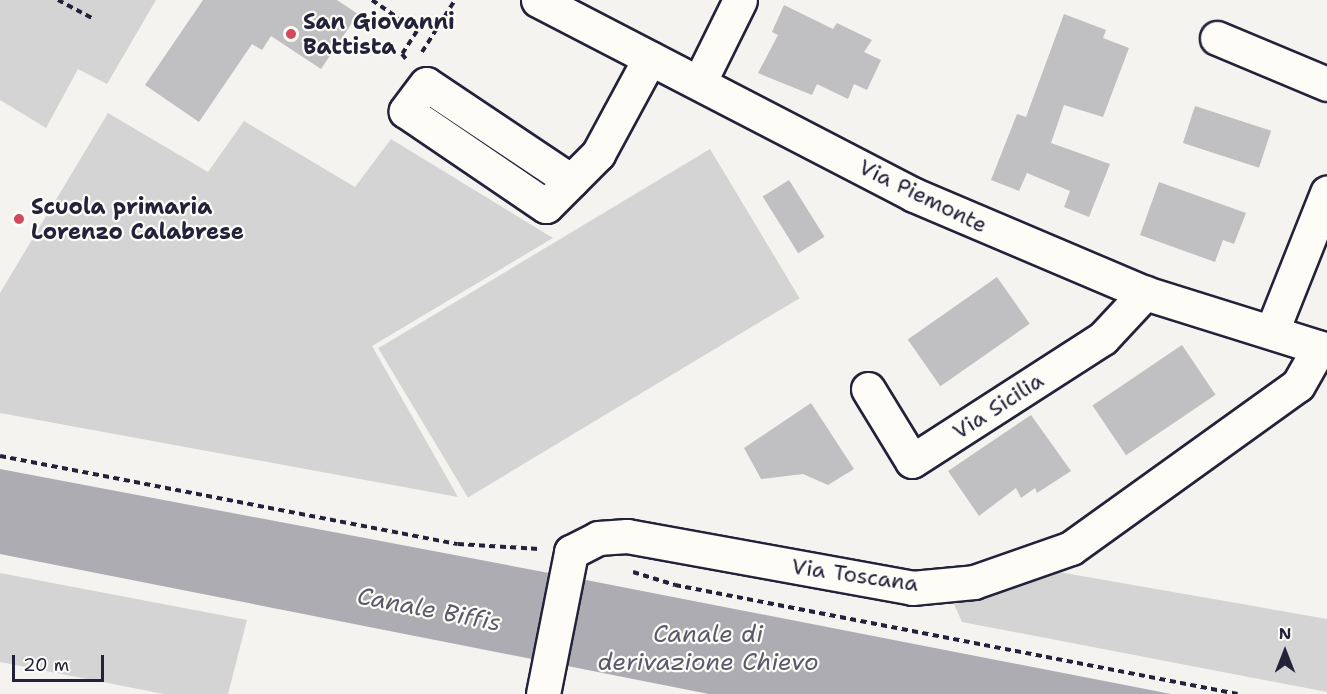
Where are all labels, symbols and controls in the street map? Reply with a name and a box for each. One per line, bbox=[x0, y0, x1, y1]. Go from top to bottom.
place label: San Giovanni Battista bbox=[303, 8, 455, 60]
marker: San Giovanni Battista bbox=[284, 27, 298, 41]
street label: Via Piemonte bbox=[855, 154, 991, 238]
place label: Scuola primaria Lorenzo Calabrese bbox=[31, 193, 244, 244]
marker: Scuola primaria Lorenzo Calabrese bbox=[12, 212, 26, 226]
street label: Via Sicilia bbox=[948, 367, 1048, 445]
street label: Via Toscana bbox=[790, 553, 920, 597]
water label: Canale Biffis bbox=[355, 582, 503, 638]
water label: Canale di derivazione Chievo bbox=[597, 621, 819, 677]
north arrow bbox=[1255, 622, 1315, 682]
text: N bbox=[1279, 623, 1291, 644]
scale bar bbox=[15, 643, 106, 681]
text: 20 m bbox=[23, 653, 69, 677]

